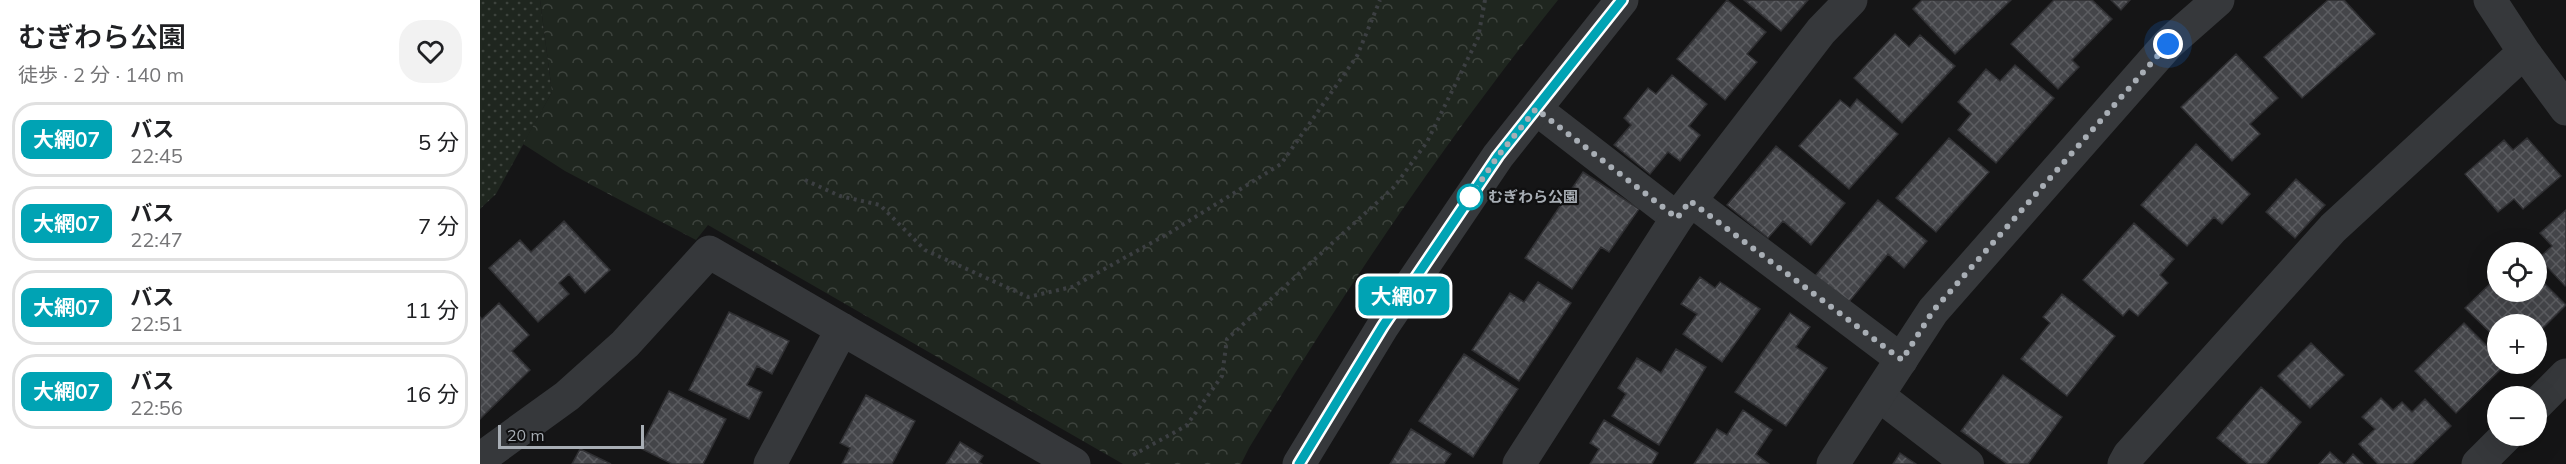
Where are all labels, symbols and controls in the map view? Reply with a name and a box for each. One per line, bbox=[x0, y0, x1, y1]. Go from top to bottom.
text: むぎわら公園 bbox=[18, 19, 186, 54]
button: heart bbox=[399, 20, 462, 83]
your location bbox=[2153, 29, 2183, 59]
text: 徒歩 · 2 分 · 140 m bbox=[18, 62, 184, 87]
text: バス bbox=[130, 115, 174, 143]
text: 大網07 bbox=[33, 126, 100, 152]
text: 5 分 bbox=[418, 128, 459, 156]
text: 22:45 bbox=[130, 143, 183, 168]
marker: むぎわら公園 bbox=[1457, 184, 1483, 210]
place label: むぎわら公園 bbox=[1488, 187, 1578, 206]
text: バス bbox=[130, 199, 174, 227]
text: 大網07 bbox=[33, 210, 100, 236]
text: 7 分 bbox=[418, 212, 459, 240]
text: 22:47 bbox=[130, 227, 183, 252]
map controls bbox=[2487, 242, 2547, 446]
button: locate bbox=[2487, 242, 2547, 302]
line badge: 大網07 bbox=[1362, 276, 1446, 316]
text: バス bbox=[130, 283, 174, 311]
text: 大網07 bbox=[1370, 283, 1438, 309]
text: 大網07 bbox=[33, 294, 100, 320]
text: 11 分 bbox=[405, 296, 459, 324]
text: 22:51 bbox=[130, 311, 183, 336]
button: + bbox=[2487, 314, 2547, 374]
text: バス bbox=[130, 367, 174, 395]
text: 大網07 bbox=[33, 378, 100, 404]
text: 16 分 bbox=[405, 380, 459, 408]
button: − bbox=[2487, 386, 2547, 446]
text: 22:56 bbox=[130, 395, 183, 420]
scale bar bbox=[498, 422, 644, 450]
text: 20 m bbox=[507, 425, 544, 445]

